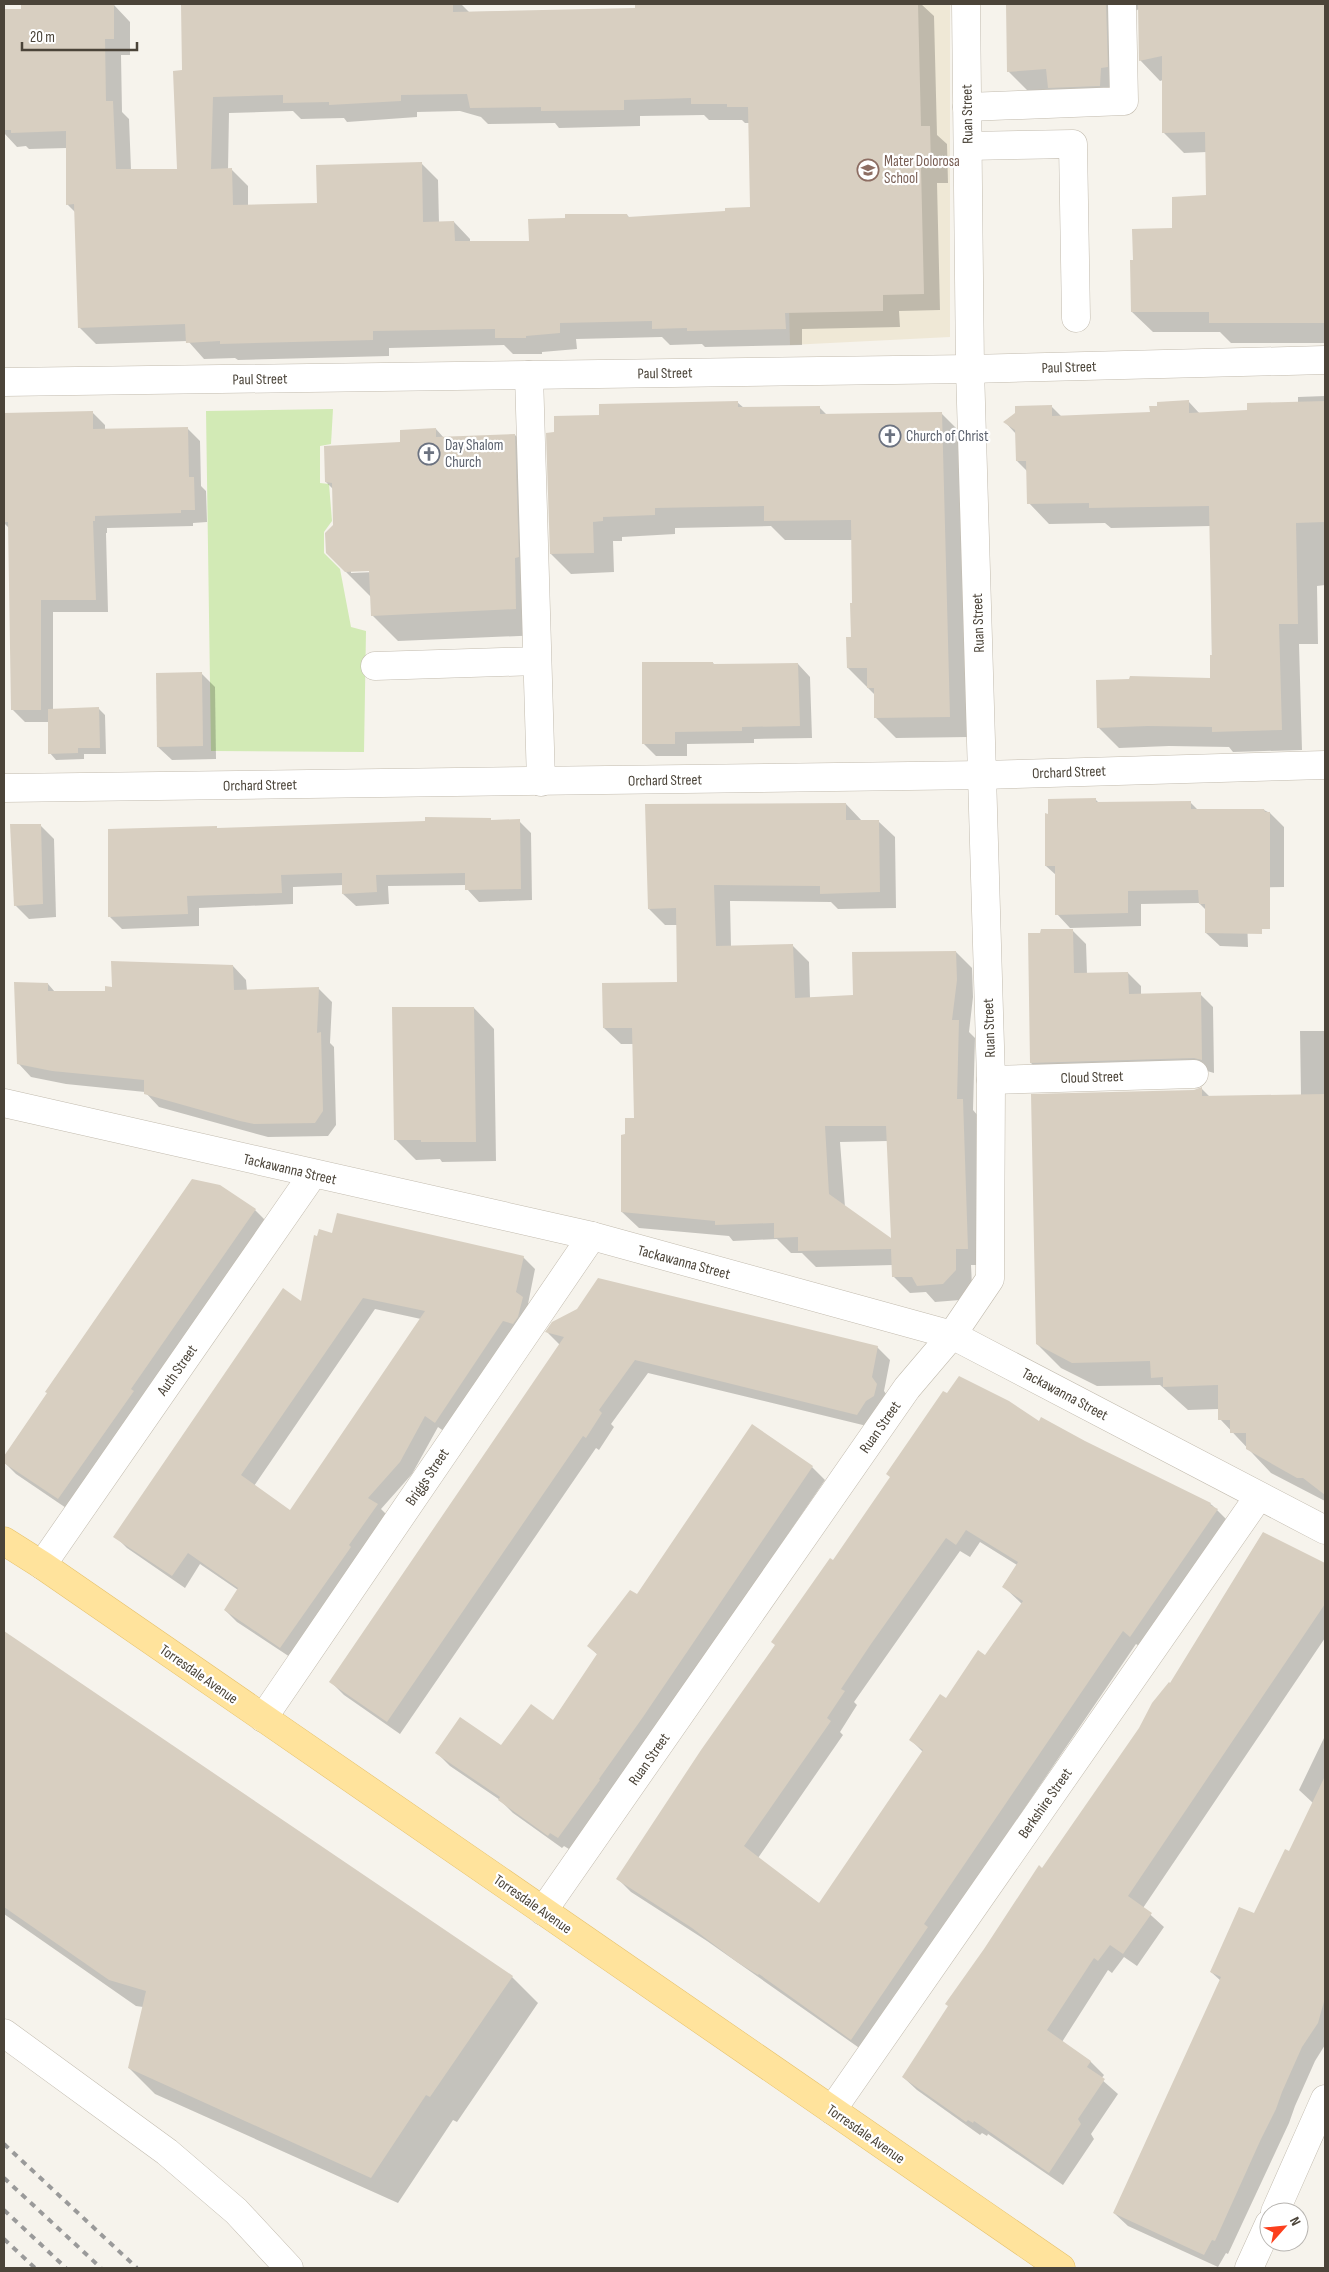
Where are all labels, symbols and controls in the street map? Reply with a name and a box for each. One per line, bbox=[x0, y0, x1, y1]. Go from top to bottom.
scale bar bbox=[22, 20, 138, 52]
text: 20 m bbox=[30, 28, 55, 47]
street label: Ruan Street bbox=[957, 84, 978, 144]
place label: Mater Dolorosa School bbox=[884, 152, 960, 188]
school or university icon: Mater Dolorosa School bbox=[856, 158, 880, 182]
street label: Paul Street bbox=[1041, 357, 1097, 378]
street label: Paul Street bbox=[637, 364, 693, 383]
street label: Paul Street bbox=[232, 370, 288, 389]
church icon: Church of Christ bbox=[878, 424, 902, 448]
place label: Church of Christ bbox=[906, 427, 989, 446]
place label: Day Shalom Church bbox=[445, 436, 503, 472]
church icon: Day Shalom Church bbox=[417, 442, 441, 466]
street label: Ruan Street bbox=[968, 593, 989, 653]
street label: Orchard Street bbox=[1032, 762, 1107, 783]
street label: Orchard Street bbox=[628, 770, 703, 791]
street label: Orchard Street bbox=[223, 775, 298, 796]
street label: Ruan Street bbox=[979, 998, 1000, 1058]
street label: Cloud Street bbox=[1060, 1067, 1124, 1088]
street label: Tackawanna Street bbox=[241, 1150, 339, 1190]
street label: Tackawanna Street bbox=[636, 1241, 733, 1284]
street label: Auth Street bbox=[152, 1341, 202, 1400]
street label: Tackawanna Street bbox=[1018, 1364, 1112, 1425]
street label: Ruan Street bbox=[856, 1397, 905, 1457]
street label: Briggs Street bbox=[401, 1445, 454, 1510]
street label: Torresdale Avenue bbox=[156, 1641, 241, 1708]
street label: Ruan Street bbox=[625, 1729, 674, 1789]
street label: Berkshire Street bbox=[1014, 1764, 1077, 1842]
street label: Torresdale Avenue bbox=[490, 1871, 575, 1938]
street label: Torresdale Avenue bbox=[823, 2101, 908, 2168]
north arrow bbox=[1259, 2202, 1309, 2252]
text: N bbox=[1286, 2214, 1304, 2229]

